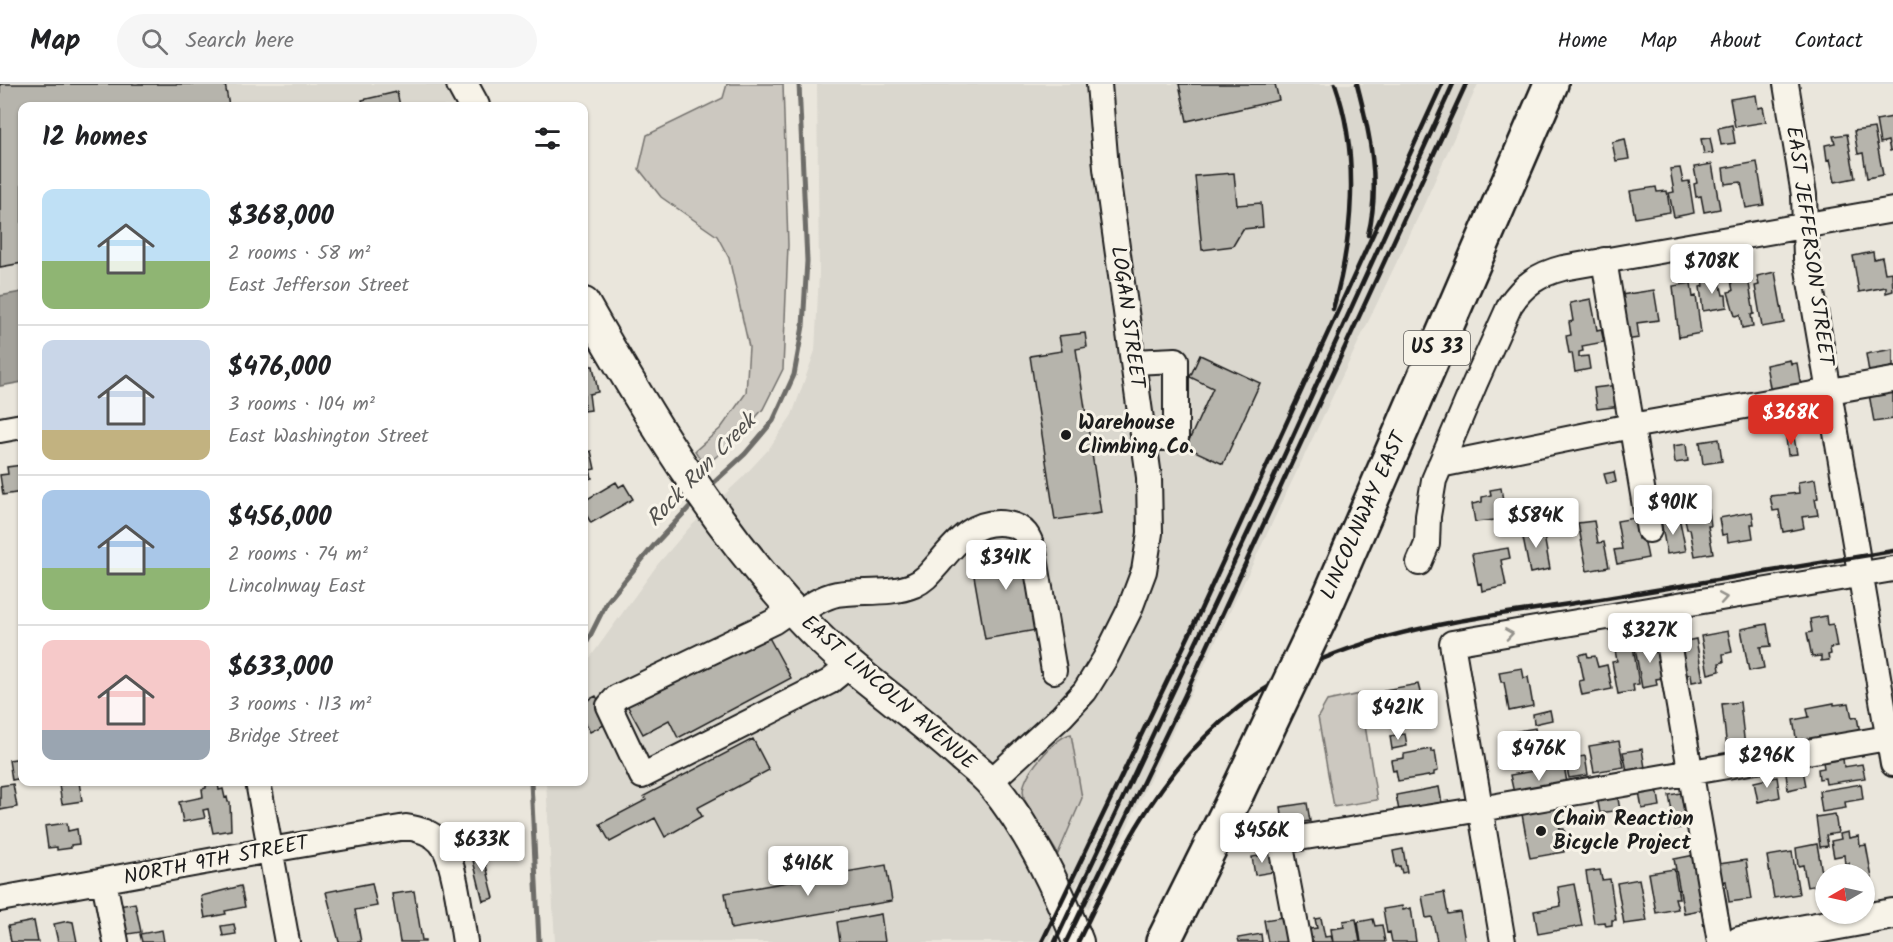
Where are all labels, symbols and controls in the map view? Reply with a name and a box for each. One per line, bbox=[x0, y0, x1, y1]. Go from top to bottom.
search box bbox=[117, 14, 537, 68]
text: Map bbox=[30, 19, 81, 64]
text: Search here bbox=[186, 24, 294, 59]
icon: search bbox=[138, 25, 171, 58]
text: Home bbox=[1558, 25, 1607, 58]
text: Map bbox=[1640, 25, 1677, 58]
text: About bbox=[1710, 25, 1761, 58]
text: Contact bbox=[1794, 25, 1863, 58]
text: 12 homes bbox=[42, 117, 148, 159]
icon: filters bbox=[531, 122, 564, 155]
street label: EAST JEFFERSON STREET bbox=[1776, 124, 1842, 370]
text: $368,000 bbox=[228, 196, 334, 238]
icon: home bbox=[90, 213, 162, 285]
text: 2 rooms · 58 m² bbox=[228, 238, 370, 270]
street label: LOGAN STREET bbox=[1101, 244, 1154, 392]
pin: $708K bbox=[1670, 244, 1754, 295]
text: $708K bbox=[1684, 247, 1740, 279]
text: East Jefferson Street bbox=[228, 270, 409, 302]
road number: US 33 bbox=[1404, 331, 1470, 365]
text: $476,000 bbox=[228, 347, 331, 389]
icon: home bbox=[90, 364, 162, 436]
text: 3 rooms · 104 m² bbox=[228, 389, 375, 421]
pin: $368K bbox=[1749, 395, 1833, 446]
text: $368K bbox=[1762, 398, 1820, 430]
water label: Rock Run Creek bbox=[639, 404, 768, 536]
place label: Warehouse Climbing Co. bbox=[1078, 407, 1194, 464]
text: East Washington Street bbox=[228, 421, 429, 453]
street label: LINCOLNWAY EAST bbox=[1312, 425, 1416, 605]
marker: Warehouse Climbing Co. bbox=[1059, 428, 1073, 442]
pin: $901K bbox=[1631, 485, 1715, 536]
text: $901K bbox=[1648, 488, 1698, 520]
text: $456,000 bbox=[228, 497, 332, 539]
pin: $584K bbox=[1494, 498, 1578, 549]
text: $584K bbox=[1508, 501, 1564, 533]
icon: home bbox=[90, 514, 162, 586]
text: 2 rooms · 74 m² bbox=[228, 539, 368, 571]
pin: $341K bbox=[964, 540, 1048, 591]
text: $341K bbox=[980, 543, 1032, 575]
text: Lincolnway East bbox=[228, 571, 365, 603]
one-way arrow bbox=[1717, 592, 1727, 605]
street label: EAST LINCOLN AVENUE bbox=[793, 607, 983, 779]
pin: $327K bbox=[1608, 613, 1692, 664]
text: $327K bbox=[1622, 616, 1678, 648]
one-way arrow bbox=[1505, 628, 1514, 640]
text: $633,000 bbox=[228, 647, 333, 689]
icon: home bbox=[90, 664, 162, 736]
text: 3 rooms · 113 m² bbox=[228, 689, 371, 721]
pin: $421K bbox=[1356, 690, 1440, 741]
text: $421K bbox=[1372, 693, 1424, 725]
text: Bridge Street bbox=[228, 721, 339, 753]
pin: $476K bbox=[1497, 731, 1581, 782]
text: $476K bbox=[1511, 734, 1567, 766]
pin: $296K bbox=[1725, 738, 1809, 789]
text: $296K bbox=[1739, 741, 1795, 773]
place label: Chain Reaction Bicycle Project bbox=[1553, 803, 1694, 860]
pin: $456K bbox=[1220, 813, 1304, 864]
text: $456K bbox=[1234, 816, 1290, 848]
pin: $633K bbox=[440, 822, 524, 873]
marker: Chain Reaction Bicycle Project bbox=[1534, 824, 1548, 838]
text: $633K bbox=[454, 825, 510, 857]
street label: NORTH 9TH STREET bbox=[121, 827, 313, 895]
pin: $416K bbox=[766, 846, 850, 897]
text: $416K bbox=[782, 849, 834, 881]
north arrow bbox=[1815, 864, 1875, 924]
map controls bbox=[1815, 864, 1875, 924]

